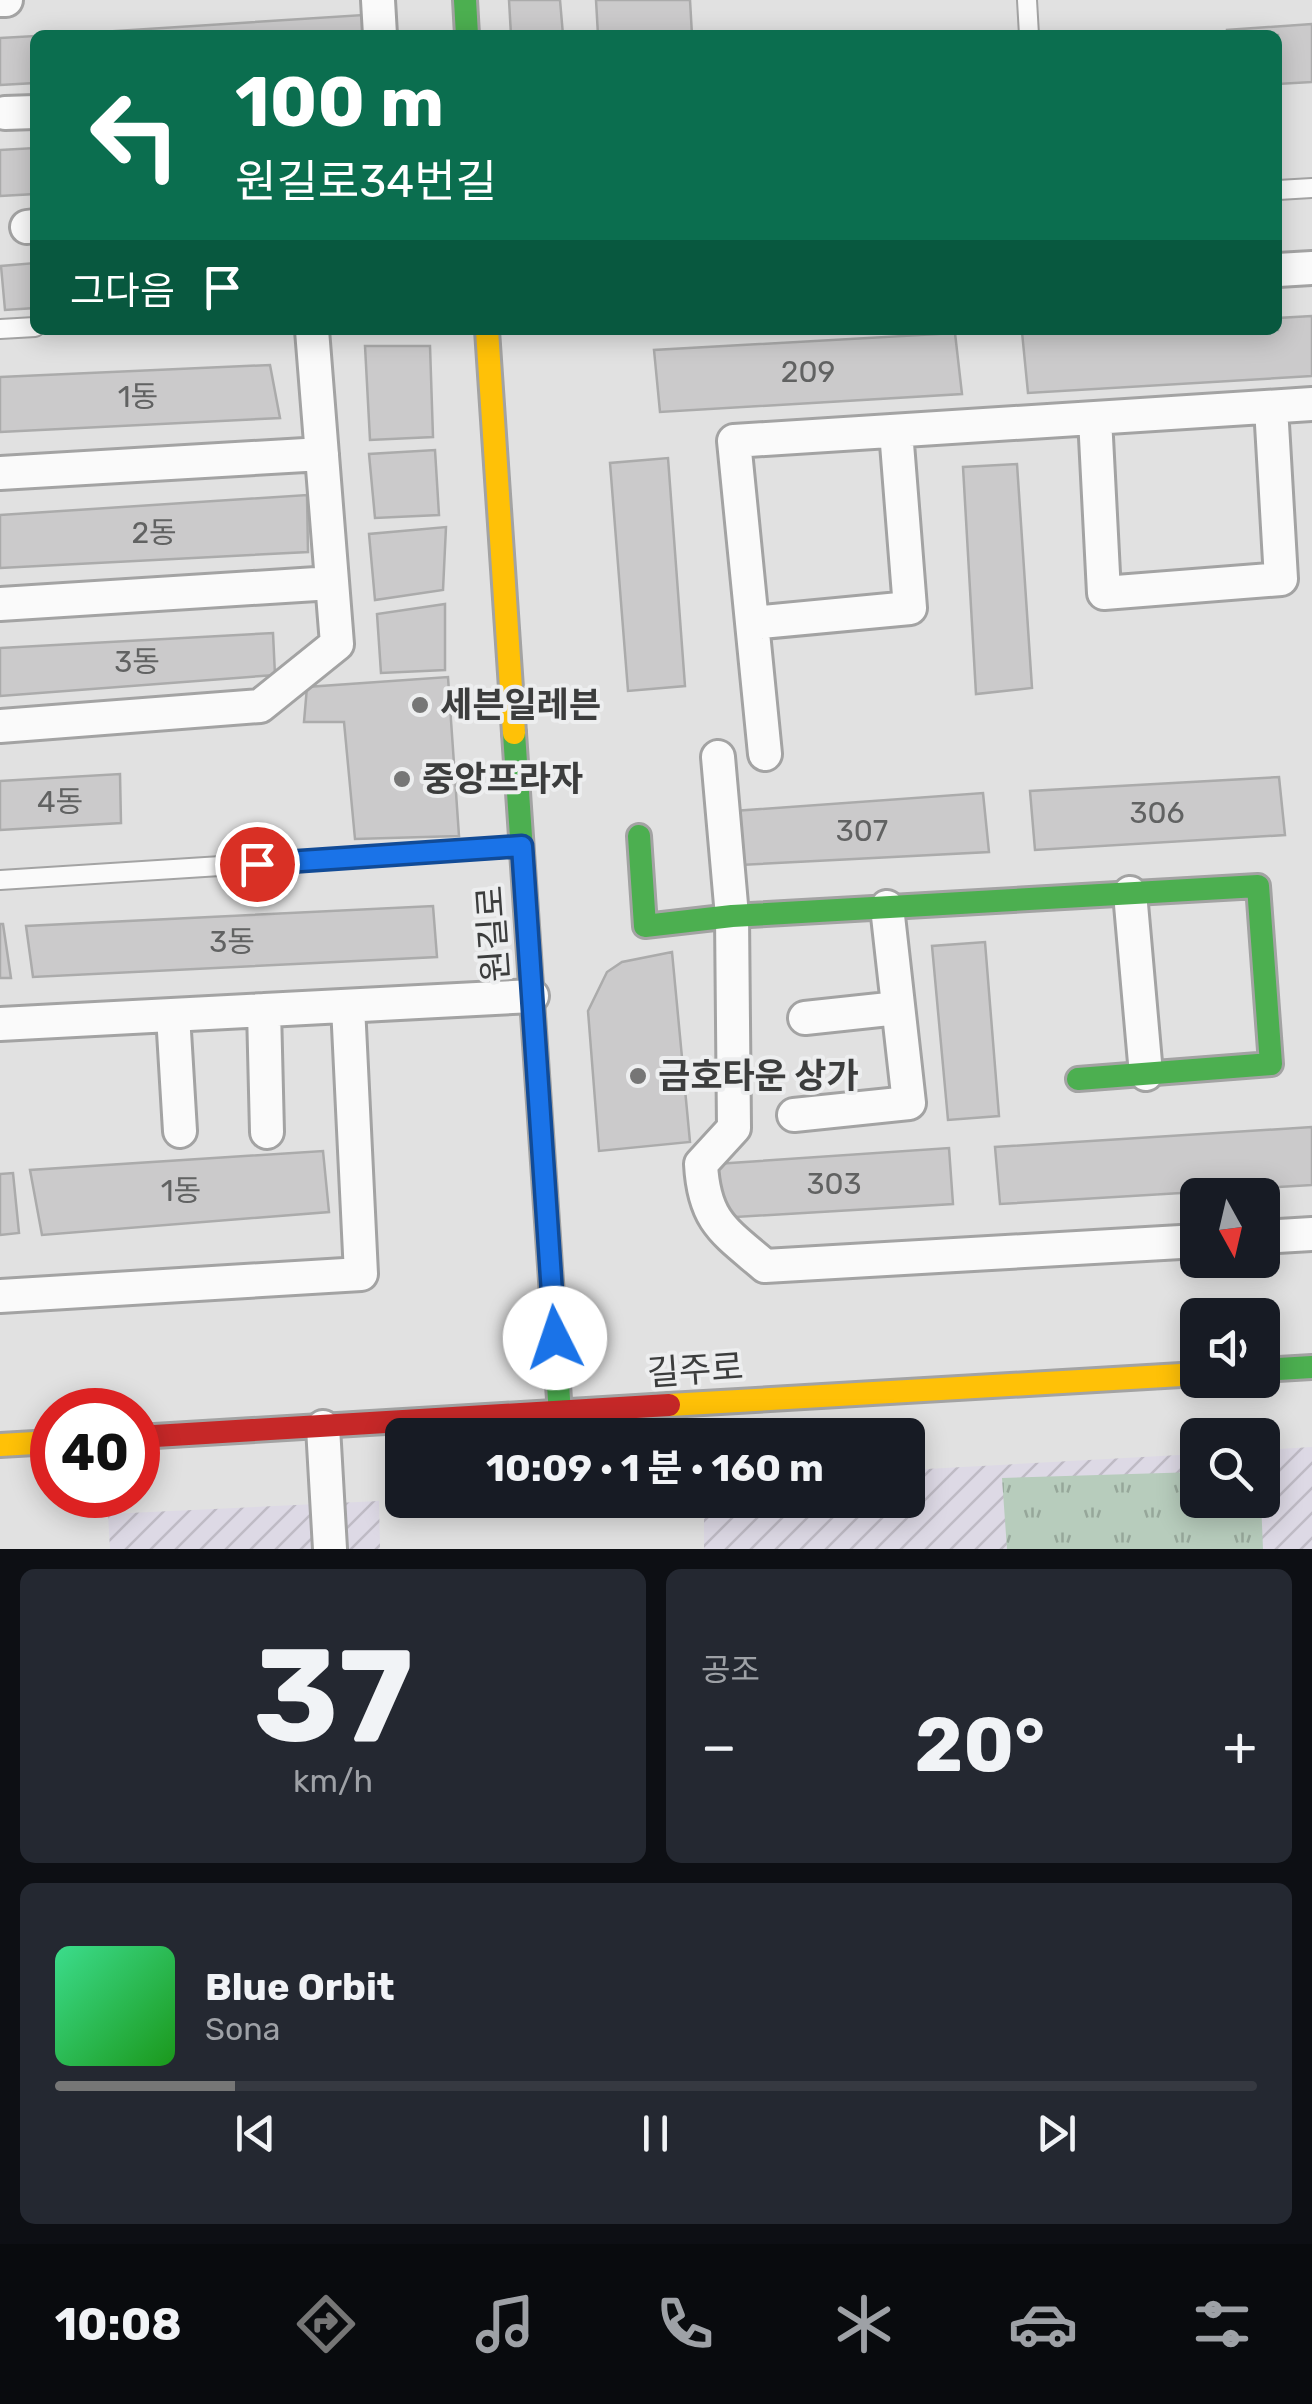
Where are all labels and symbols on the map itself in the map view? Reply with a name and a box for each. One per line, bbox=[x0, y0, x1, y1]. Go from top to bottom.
house number: 209 bbox=[781, 354, 835, 390]
house number: 1동 bbox=[118, 379, 158, 415]
house number: 2동 bbox=[131, 515, 177, 551]
house number: 3동 bbox=[114, 644, 160, 680]
place label: 세븐일레븐 bbox=[440, 684, 601, 726]
marker: 세븐일레븐 bbox=[409, 694, 431, 716]
place label: 중앙프라자 bbox=[422, 758, 583, 800]
marker: 중앙프라자 bbox=[391, 768, 413, 790]
house number: 4동 bbox=[37, 784, 83, 820]
house number: 306 bbox=[1129, 795, 1185, 831]
house number: 307 bbox=[836, 813, 888, 849]
pin bbox=[215, 822, 300, 907]
street label: 원길로 bbox=[469, 884, 517, 984]
house number: 3동 bbox=[209, 924, 255, 960]
place label: 금호타운 상가 bbox=[658, 1055, 859, 1097]
marker: 금호타운 상가 bbox=[627, 1065, 649, 1087]
house number: 303 bbox=[806, 1166, 862, 1202]
house number: 1동 bbox=[161, 1173, 201, 1209]
north arrow bbox=[1180, 1178, 1280, 1278]
position arrow bbox=[503, 1286, 607, 1390]
street label: 길주로 bbox=[645, 1346, 745, 1394]
speed limit sign: 40 bbox=[30, 1388, 160, 1518]

